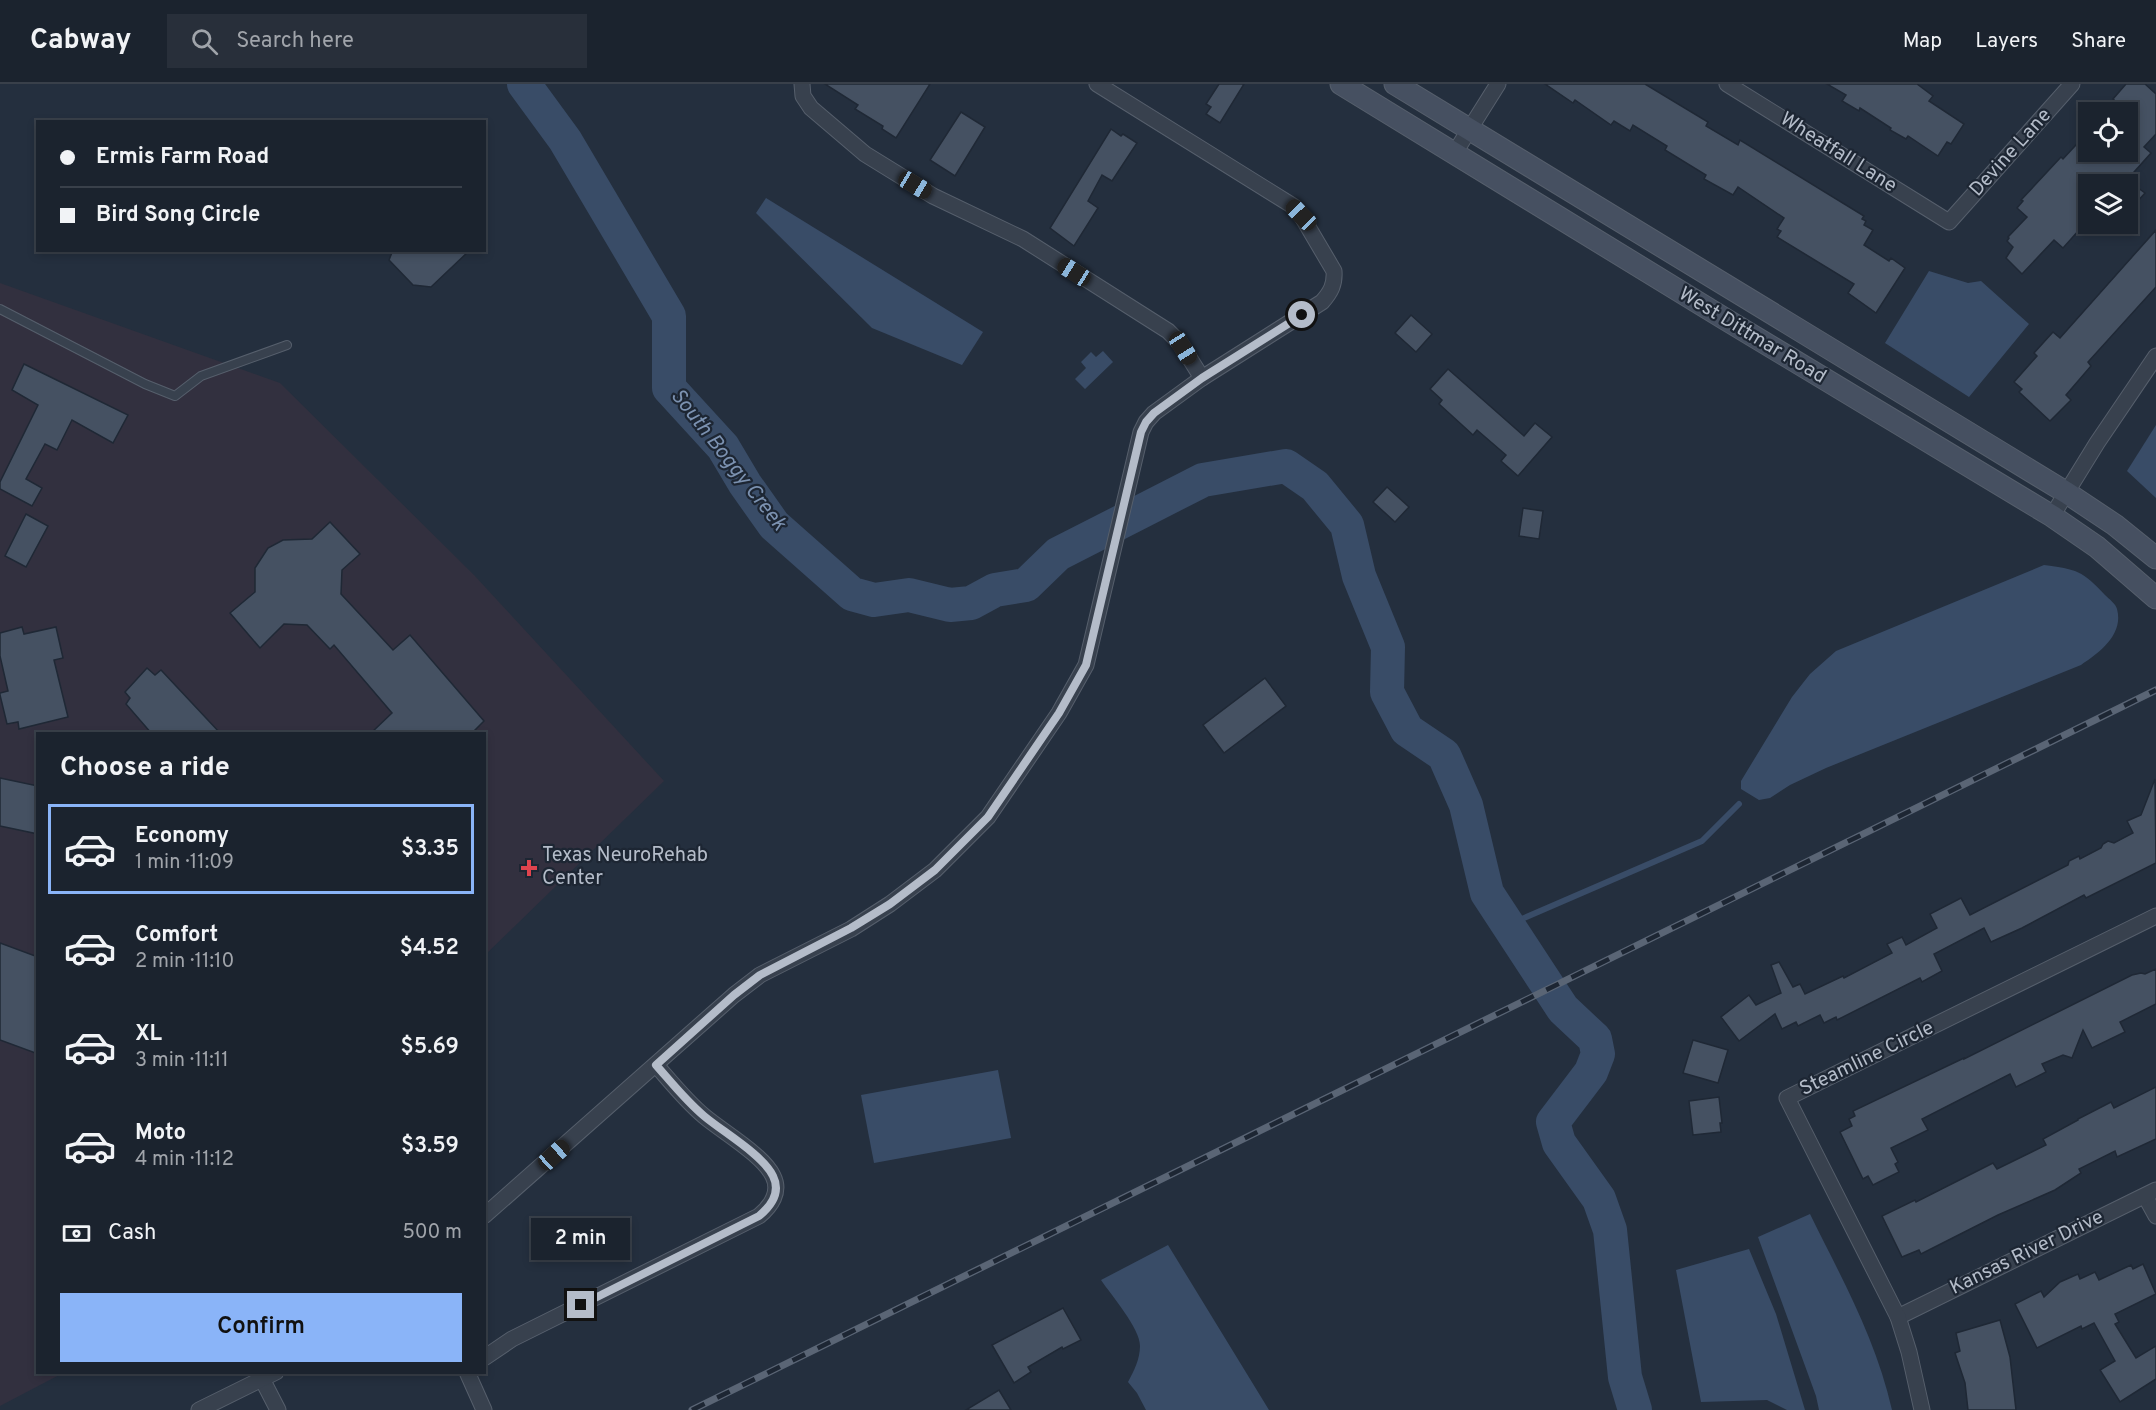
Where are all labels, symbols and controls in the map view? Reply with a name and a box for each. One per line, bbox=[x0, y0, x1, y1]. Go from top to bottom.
search box bbox=[167, 14, 587, 68]
text: Cabway bbox=[30, 23, 131, 59]
icon: search bbox=[188, 25, 221, 58]
text: Search here bbox=[236, 28, 354, 55]
text: Map bbox=[1903, 28, 1942, 55]
text: Layers bbox=[1975, 28, 2038, 55]
text: Share bbox=[2071, 28, 2126, 55]
map controls bbox=[2078, 102, 2138, 234]
button: locate bbox=[2078, 102, 2138, 162]
street label: Devine Lane bbox=[1964, 103, 2058, 203]
street label: Wheatfall Lane bbox=[1775, 107, 1901, 199]
text: Ermis Farm Road bbox=[96, 144, 269, 171]
car bbox=[895, 168, 935, 202]
button: layers bbox=[2078, 174, 2138, 234]
car bbox=[1282, 196, 1320, 234]
text: Bird Song Circle bbox=[96, 202, 260, 229]
car bbox=[1054, 255, 1094, 289]
street label: West Dittmar Road bbox=[1673, 282, 1831, 390]
route start bbox=[1288, 301, 1315, 328]
car bbox=[1166, 328, 1200, 368]
water label: South Boggy Creek bbox=[664, 383, 792, 537]
text: Choose a ride bbox=[60, 751, 230, 785]
icon: car bbox=[63, 822, 117, 876]
text: Economy bbox=[135, 823, 229, 850]
text: $3.35 bbox=[401, 836, 459, 863]
place label: Texas NeuroRehab Center bbox=[542, 843, 708, 892]
text: 1 min · 11:09 bbox=[135, 850, 234, 876]
marker: Texas NeuroRehab Center bbox=[520, 859, 538, 877]
icon: car bbox=[63, 921, 117, 975]
text: Comfort bbox=[135, 922, 218, 949]
text: $4.52 bbox=[400, 935, 459, 962]
text: 2 min · 11:10 bbox=[135, 949, 234, 975]
street label: Steamline Circle bbox=[1796, 1015, 1938, 1103]
icon: car bbox=[63, 1020, 117, 1074]
text: XL bbox=[135, 1021, 162, 1048]
text: $5.69 bbox=[401, 1034, 459, 1061]
text: 3 min · 11:11 bbox=[135, 1048, 229, 1074]
icon: car bbox=[63, 1119, 117, 1173]
text: Moto bbox=[135, 1120, 186, 1147]
text: $3.59 bbox=[401, 1133, 459, 1160]
car bbox=[535, 1136, 573, 1174]
text: 4 min · 11:12 bbox=[135, 1147, 234, 1173]
street label: Kansas River Drive bbox=[1946, 1204, 2108, 1302]
icon: cash bbox=[60, 1217, 93, 1250]
callout: 2 min bbox=[532, 1218, 630, 1260]
text: Cash bbox=[108, 1220, 157, 1247]
text: 500 m bbox=[402, 1220, 462, 1246]
text: 2 min bbox=[555, 1226, 606, 1252]
route end bbox=[567, 1291, 594, 1318]
button: Confirm bbox=[60, 1293, 462, 1362]

